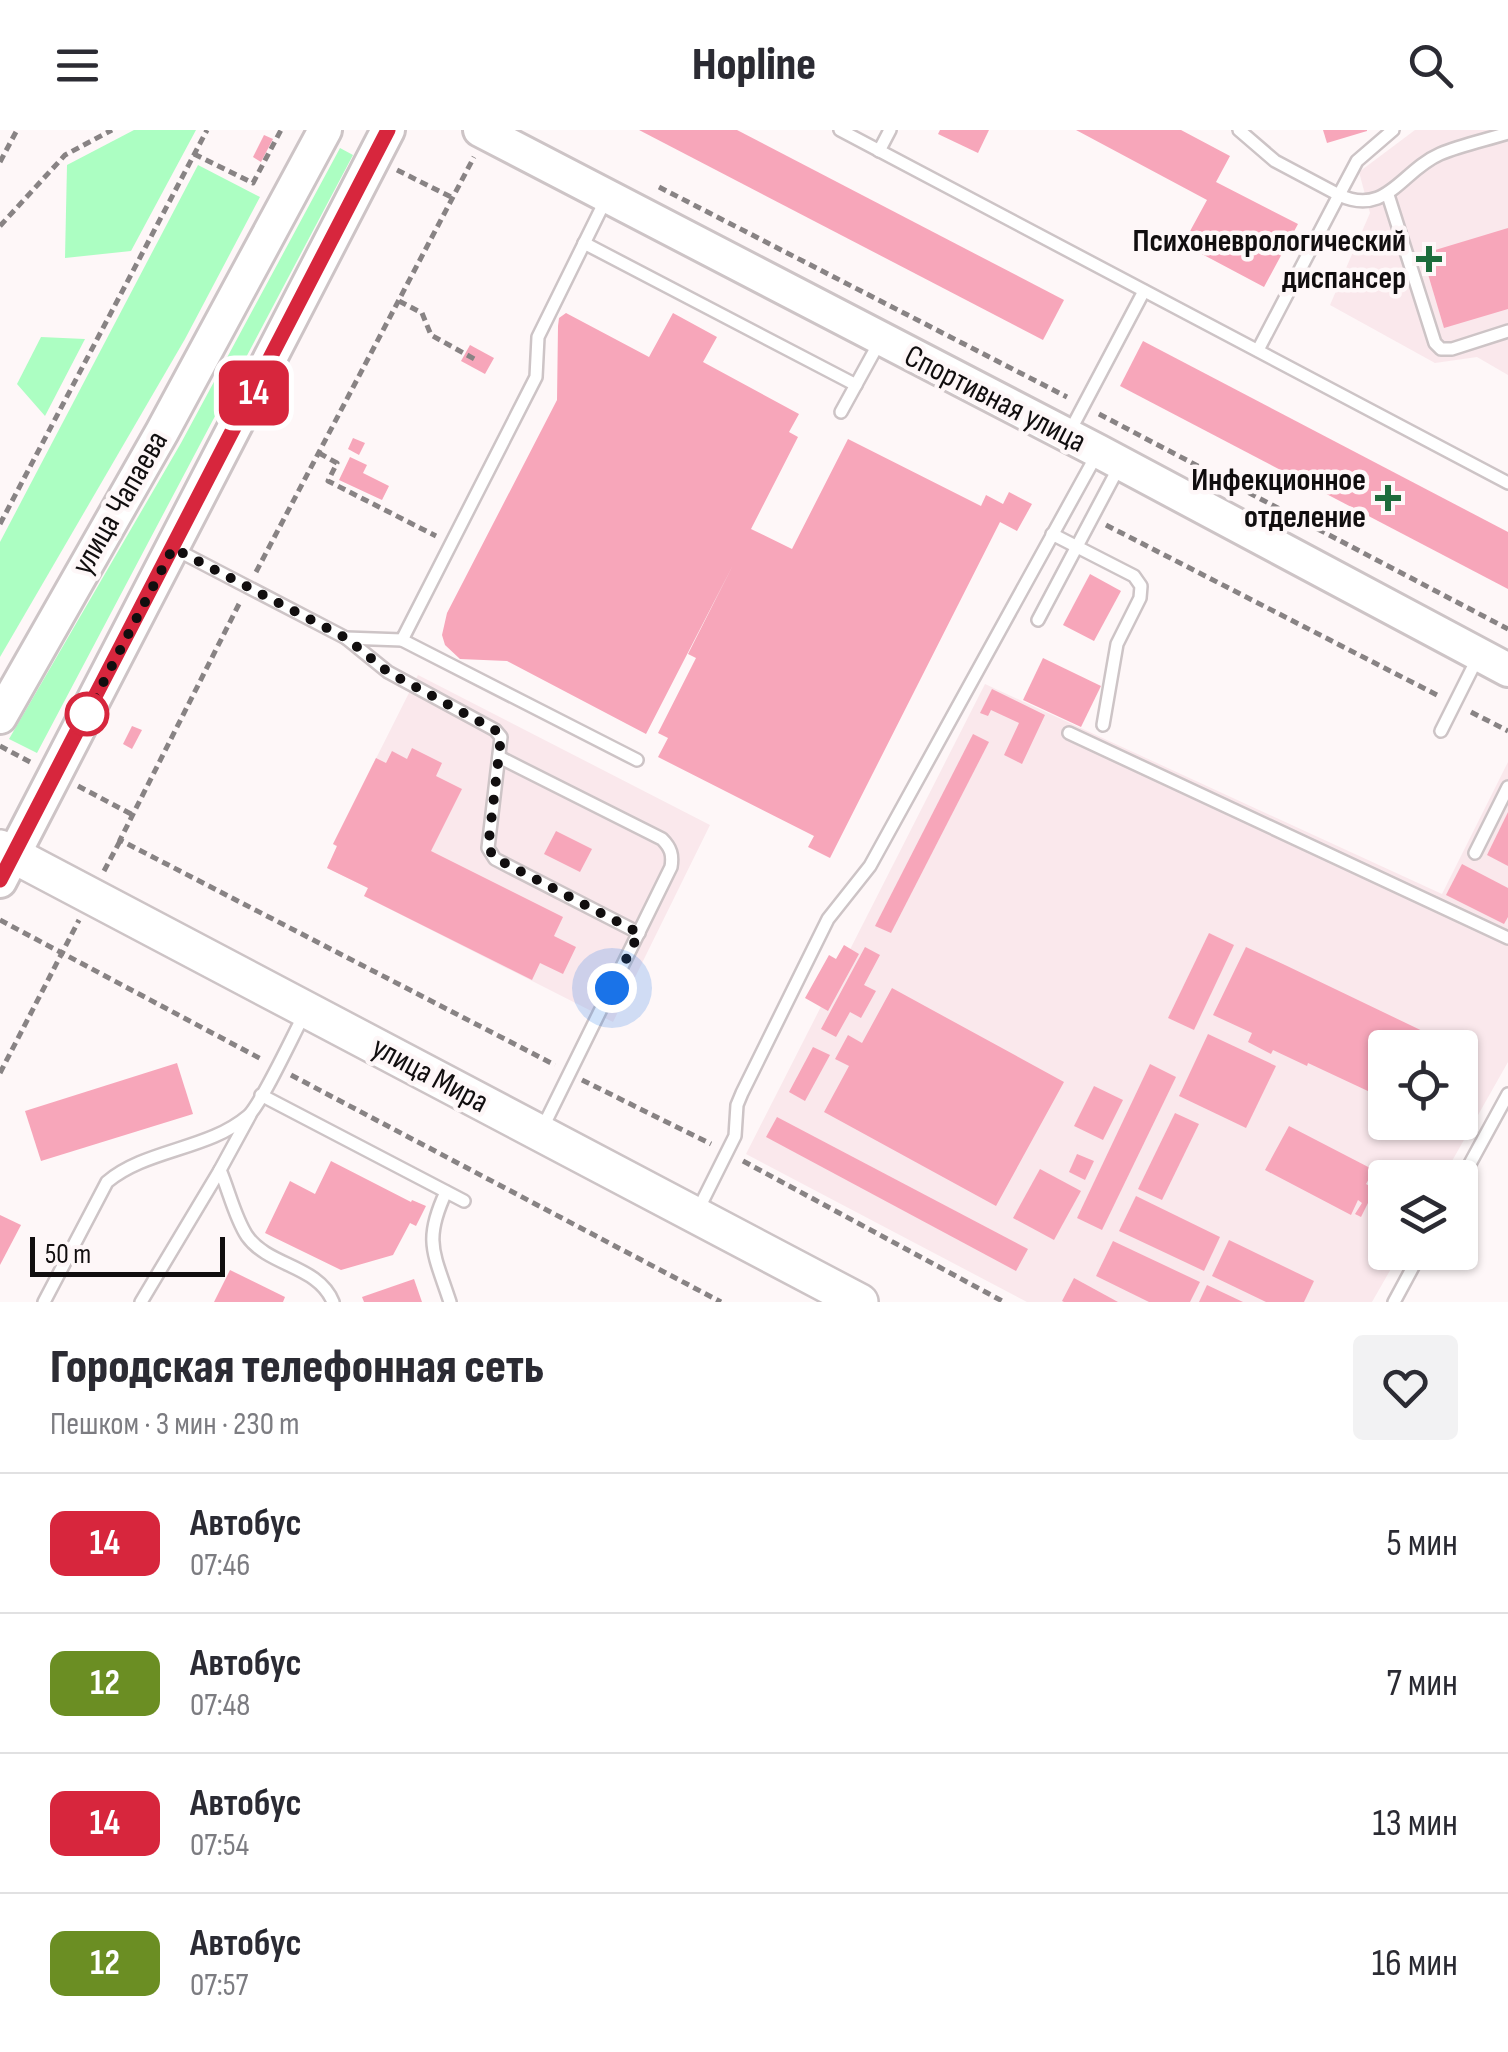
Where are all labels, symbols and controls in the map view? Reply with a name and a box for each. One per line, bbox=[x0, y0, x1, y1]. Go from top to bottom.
icon: menu bbox=[50, 38, 105, 93]
text: Hopline bbox=[692, 38, 816, 93]
icon: search bbox=[1403, 38, 1458, 93]
place label: Психоневрологический диспансер bbox=[1133, 222, 1406, 298]
marker: Психоневрологический диспансер bbox=[1416, 246, 1442, 272]
street label: Спортивная улица bbox=[898, 337, 1092, 461]
line badge: 14 bbox=[209, 360, 299, 426]
text: 14 bbox=[239, 372, 269, 415]
street label: улица Чапаева bbox=[63, 424, 177, 582]
place label: Инфекционное отделение bbox=[1191, 461, 1366, 537]
marker: Инфекционное отделение bbox=[1375, 485, 1401, 511]
unlabelled marker bbox=[66, 693, 108, 735]
your location bbox=[587, 963, 637, 1013]
street label: улица Мира bbox=[365, 1028, 495, 1122]
map controls bbox=[1368, 1030, 1478, 1270]
button: locate bbox=[1368, 1030, 1478, 1140]
button: layers bbox=[1368, 1160, 1478, 1270]
scale bar bbox=[30, 1232, 225, 1276]
text: 50 m bbox=[45, 1238, 91, 1271]
button: heart bbox=[1353, 1335, 1458, 1440]
text: Городская телефонная сеть bbox=[50, 1339, 544, 1396]
text: Пешком · 3 мин · 230 m bbox=[50, 1405, 300, 1444]
text: Автобус bbox=[190, 1501, 301, 1546]
text: 5 мин bbox=[1386, 1521, 1458, 1566]
text: 14 bbox=[90, 1522, 120, 1565]
text: 07:46 bbox=[190, 1546, 250, 1585]
text: Автобус bbox=[190, 1641, 301, 1686]
text: 7 мин bbox=[1386, 1661, 1458, 1706]
text: 12 bbox=[90, 1662, 120, 1705]
text: 07:48 bbox=[190, 1686, 250, 1725]
text: Автобус bbox=[190, 1781, 301, 1826]
text: 13 мин bbox=[1372, 1801, 1458, 1846]
text: 14 bbox=[90, 1802, 120, 1845]
text: 07:54 bbox=[190, 1826, 249, 1865]
text: Автобус bbox=[190, 1921, 301, 1966]
text: 16 мин bbox=[1372, 1941, 1458, 1986]
text: 12 bbox=[90, 1942, 120, 1985]
text: 07:57 bbox=[190, 1966, 248, 2005]

